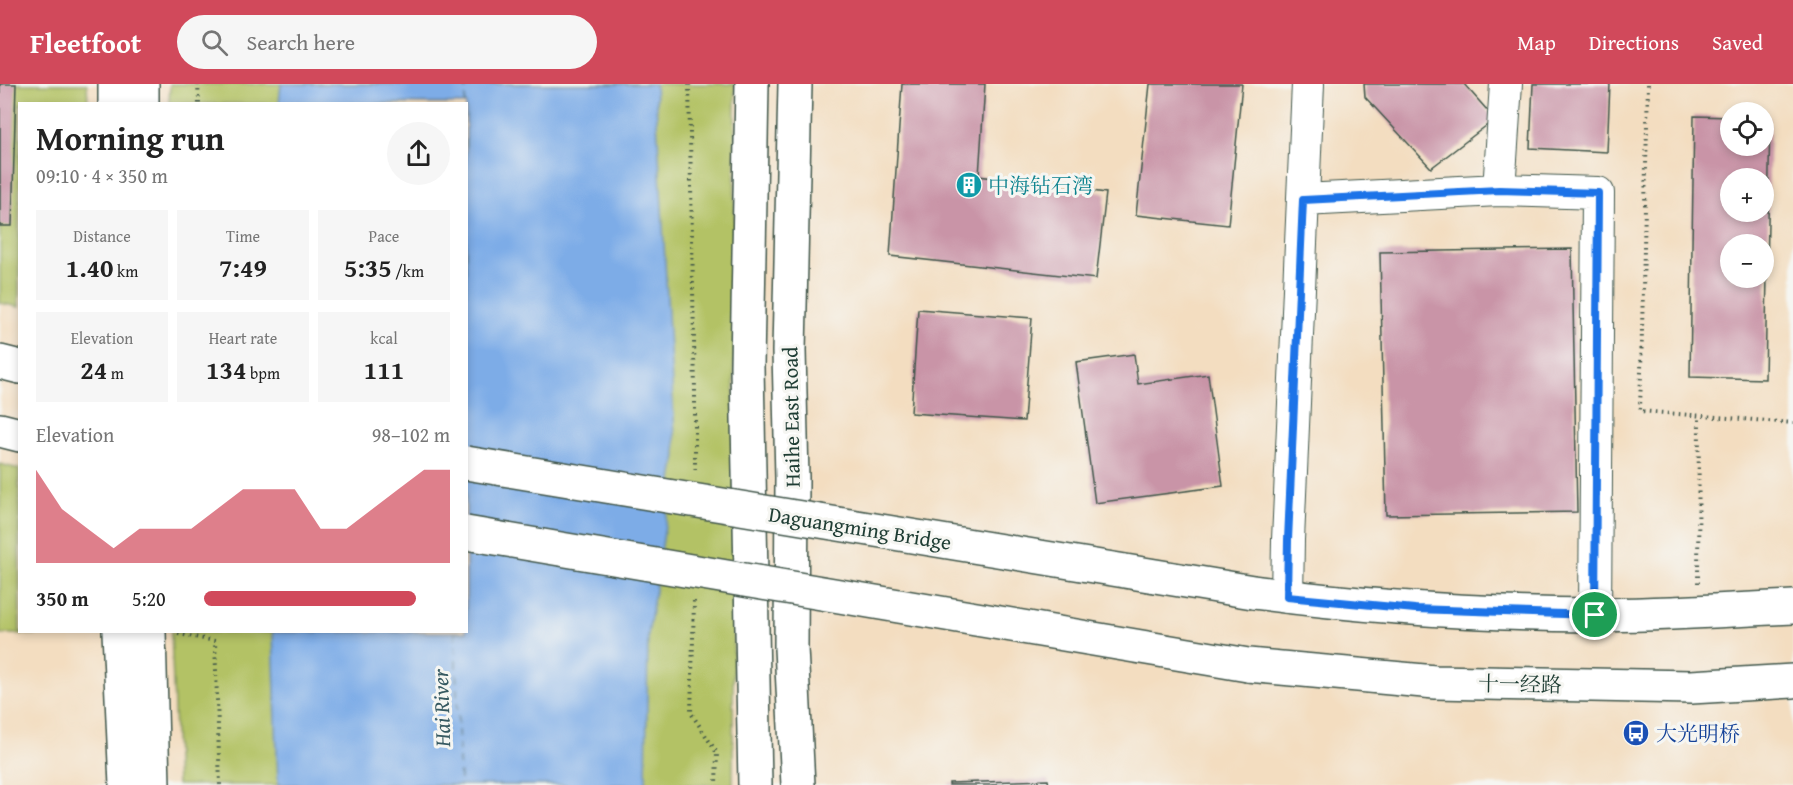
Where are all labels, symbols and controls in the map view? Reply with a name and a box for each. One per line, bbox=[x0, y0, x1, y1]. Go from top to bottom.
search box bbox=[177, 15, 597, 69]
text: Fleetfoot bbox=[30, 22, 141, 63]
icon: search bbox=[198, 26, 231, 59]
text: Search here bbox=[246, 26, 355, 58]
text: Map bbox=[1517, 27, 1556, 58]
text: Directions bbox=[1589, 27, 1679, 58]
text: Saved bbox=[1712, 27, 1763, 58]
map controls bbox=[1720, 102, 1774, 288]
button: locate bbox=[1720, 102, 1774, 156]
text: Morning run bbox=[36, 114, 225, 162]
button: share bbox=[387, 122, 450, 185]
text: 09:10 · 4 × 350 m bbox=[36, 161, 168, 190]
button: + bbox=[1720, 168, 1774, 222]
building icon: 中海钻石湾 bbox=[954, 170, 984, 200]
place label: 中海钻石湾 bbox=[988, 170, 1093, 201]
text: Distance bbox=[73, 224, 131, 248]
text: Time bbox=[226, 224, 260, 248]
text: Pace bbox=[369, 224, 399, 248]
button: − bbox=[1720, 234, 1774, 288]
text: 1.40 bbox=[66, 248, 114, 287]
text: 7:49 bbox=[219, 248, 267, 287]
text: 5:35 bbox=[344, 248, 392, 287]
text: km bbox=[114, 259, 138, 283]
text: /km bbox=[392, 259, 424, 283]
text: Elevation bbox=[71, 326, 133, 350]
text: Heart rate bbox=[209, 326, 277, 350]
text: kcal bbox=[370, 326, 398, 350]
street label: Haihe East Road bbox=[774, 346, 808, 488]
text: 24 bbox=[80, 350, 107, 389]
text: 134 bbox=[206, 350, 246, 389]
text: 111 bbox=[364, 350, 404, 389]
text: m bbox=[107, 361, 124, 385]
text: bpm bbox=[246, 361, 280, 385]
text: Elevation bbox=[36, 420, 114, 449]
text: 98–102 m bbox=[372, 420, 450, 449]
street label: Daguangming Bridge bbox=[766, 498, 954, 558]
text: 350 m bbox=[36, 584, 89, 613]
text: 5:20 bbox=[132, 584, 166, 613]
pin bbox=[1569, 589, 1620, 640]
icon: arrive bbox=[1578, 598, 1611, 631]
water label: Hai River bbox=[424, 668, 458, 749]
street label: 十一经路 bbox=[1478, 668, 1562, 700]
bus stop icon: 大光明桥 bbox=[1621, 718, 1651, 748]
place label: 大光明桥 bbox=[1656, 718, 1740, 749]

